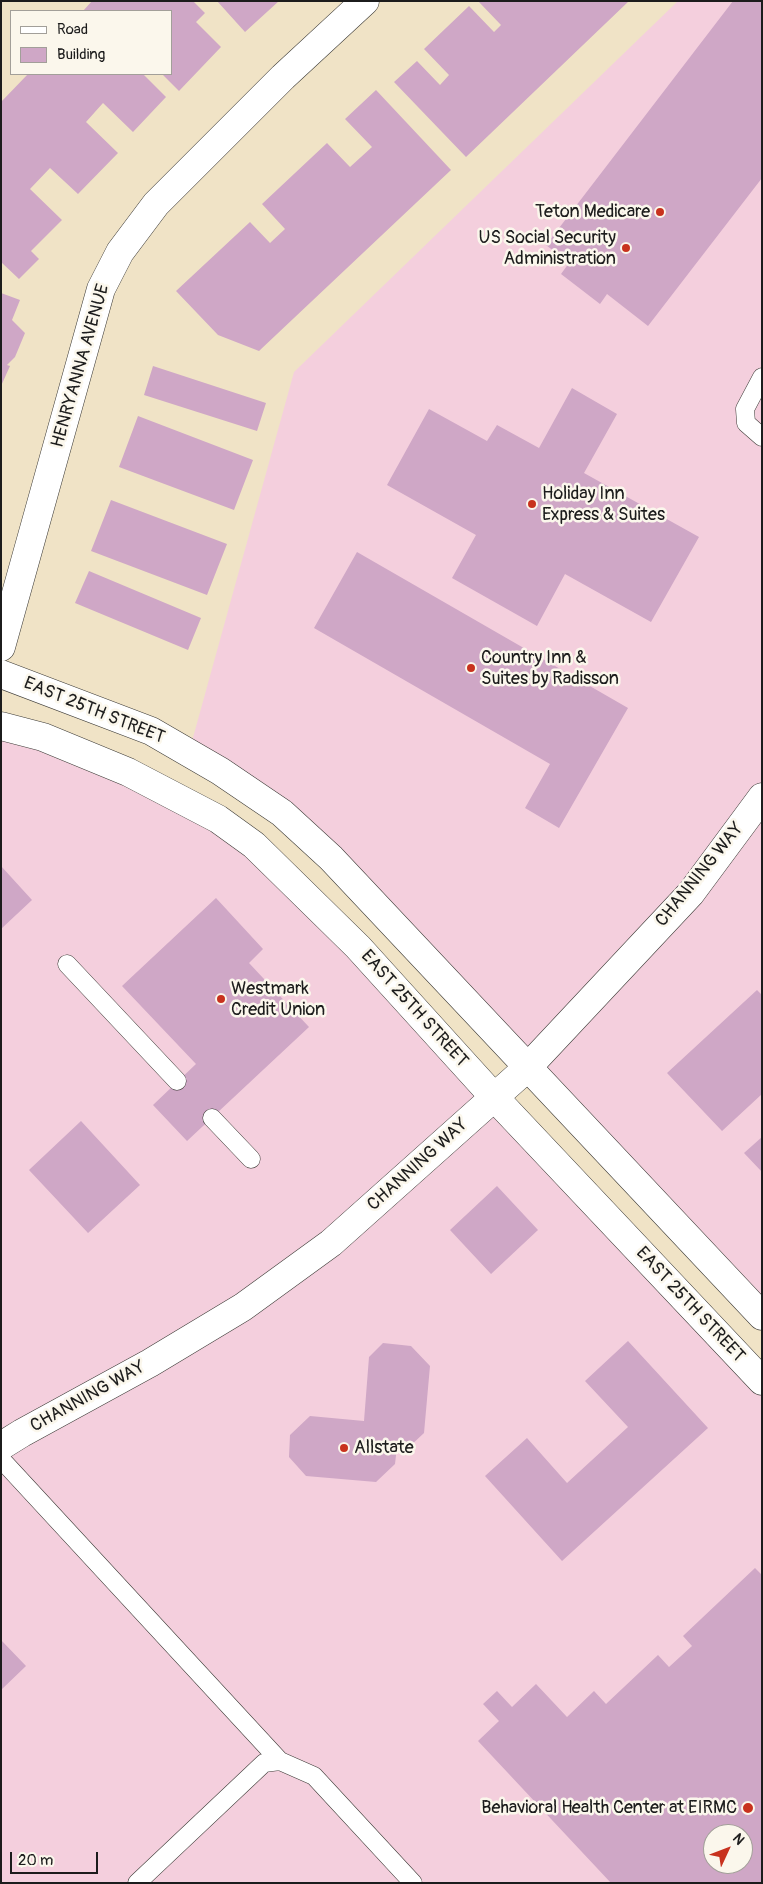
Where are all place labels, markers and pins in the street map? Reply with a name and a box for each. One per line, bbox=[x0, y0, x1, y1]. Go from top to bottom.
place label: Teton Medicare bbox=[535, 201, 650, 223]
marker: Teton Medicare bbox=[654, 206, 666, 218]
place label: US Social Security Administration bbox=[478, 227, 616, 270]
marker: US Social Security Administration bbox=[620, 242, 632, 254]
place label: Holiday Inn Express & Suites bbox=[542, 483, 665, 526]
marker: Holiday Inn Express & Suites bbox=[526, 498, 538, 510]
place label: Country Inn & Suites by Radisson bbox=[481, 647, 619, 690]
marker: Country Inn & Suites by Radisson bbox=[465, 662, 477, 674]
place label: Westmark Credit Union bbox=[231, 978, 325, 1021]
marker: Westmark Credit Union bbox=[215, 993, 227, 1005]
place label: Allstate bbox=[354, 1437, 414, 1459]
marker: Allstate bbox=[338, 1442, 350, 1454]
place label: Behavioral Health Center at EIRMC bbox=[481, 1797, 737, 1819]
marker: Behavioral Health Center at EIRMC bbox=[741, 1801, 755, 1815]

